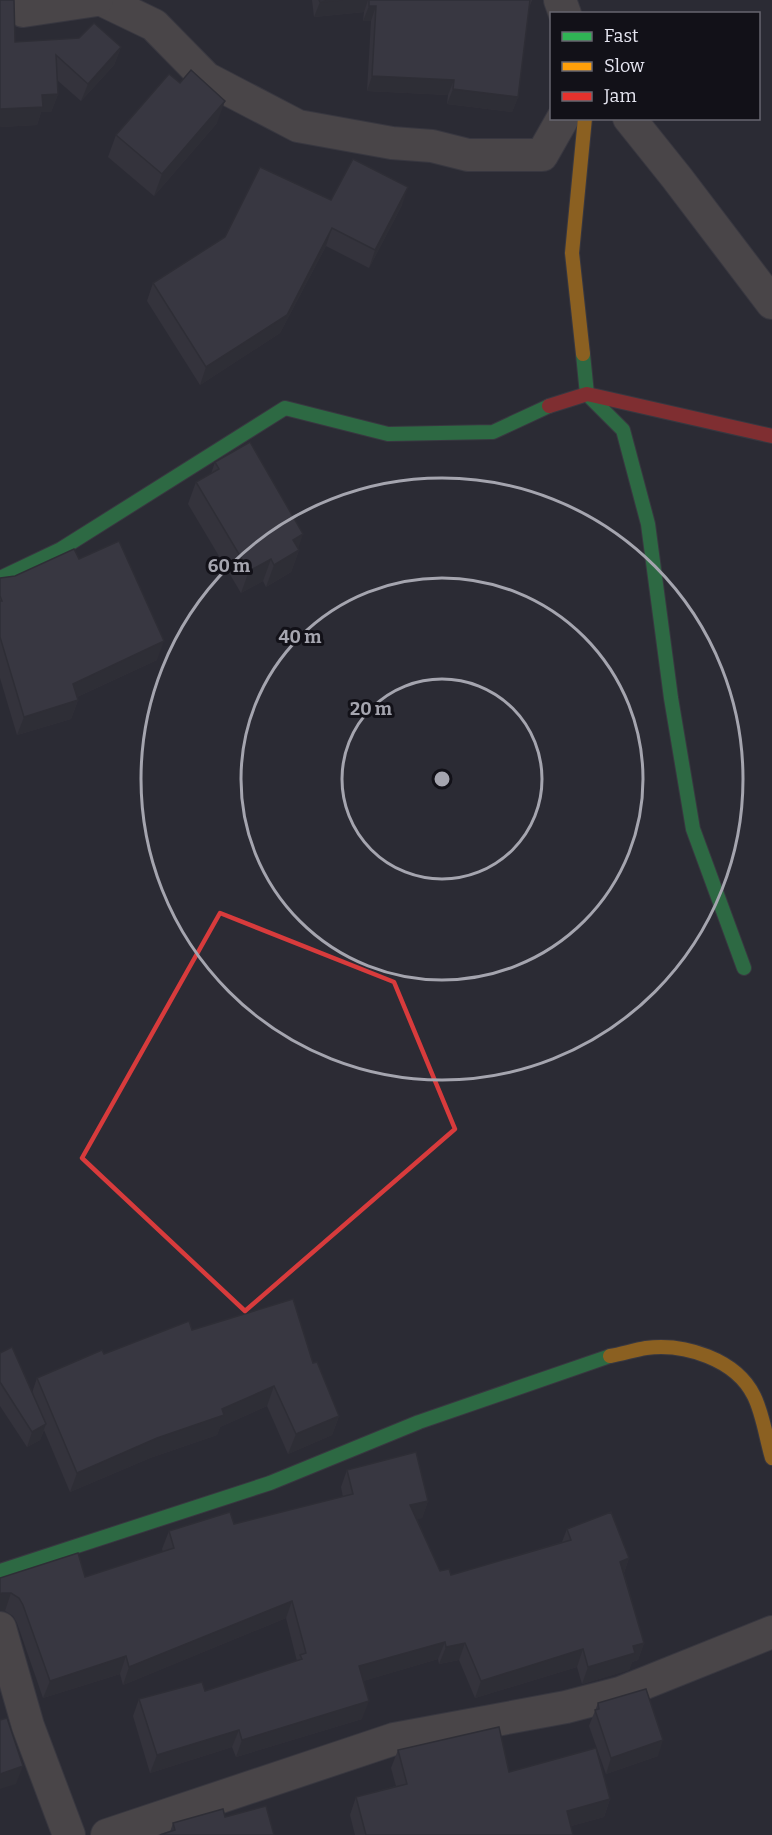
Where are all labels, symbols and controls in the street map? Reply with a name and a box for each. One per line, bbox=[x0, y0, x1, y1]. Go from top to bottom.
legend bbox=[550, 12, 760, 120]
text: Fast bbox=[604, 25, 639, 47]
text: Slow bbox=[604, 55, 645, 77]
text: Jam bbox=[603, 85, 637, 107]
text: 60 m bbox=[208, 555, 250, 577]
text: 40 m bbox=[279, 626, 321, 648]
text: 20 m bbox=[350, 698, 392, 720]
centre of rings bbox=[432, 769, 452, 789]

